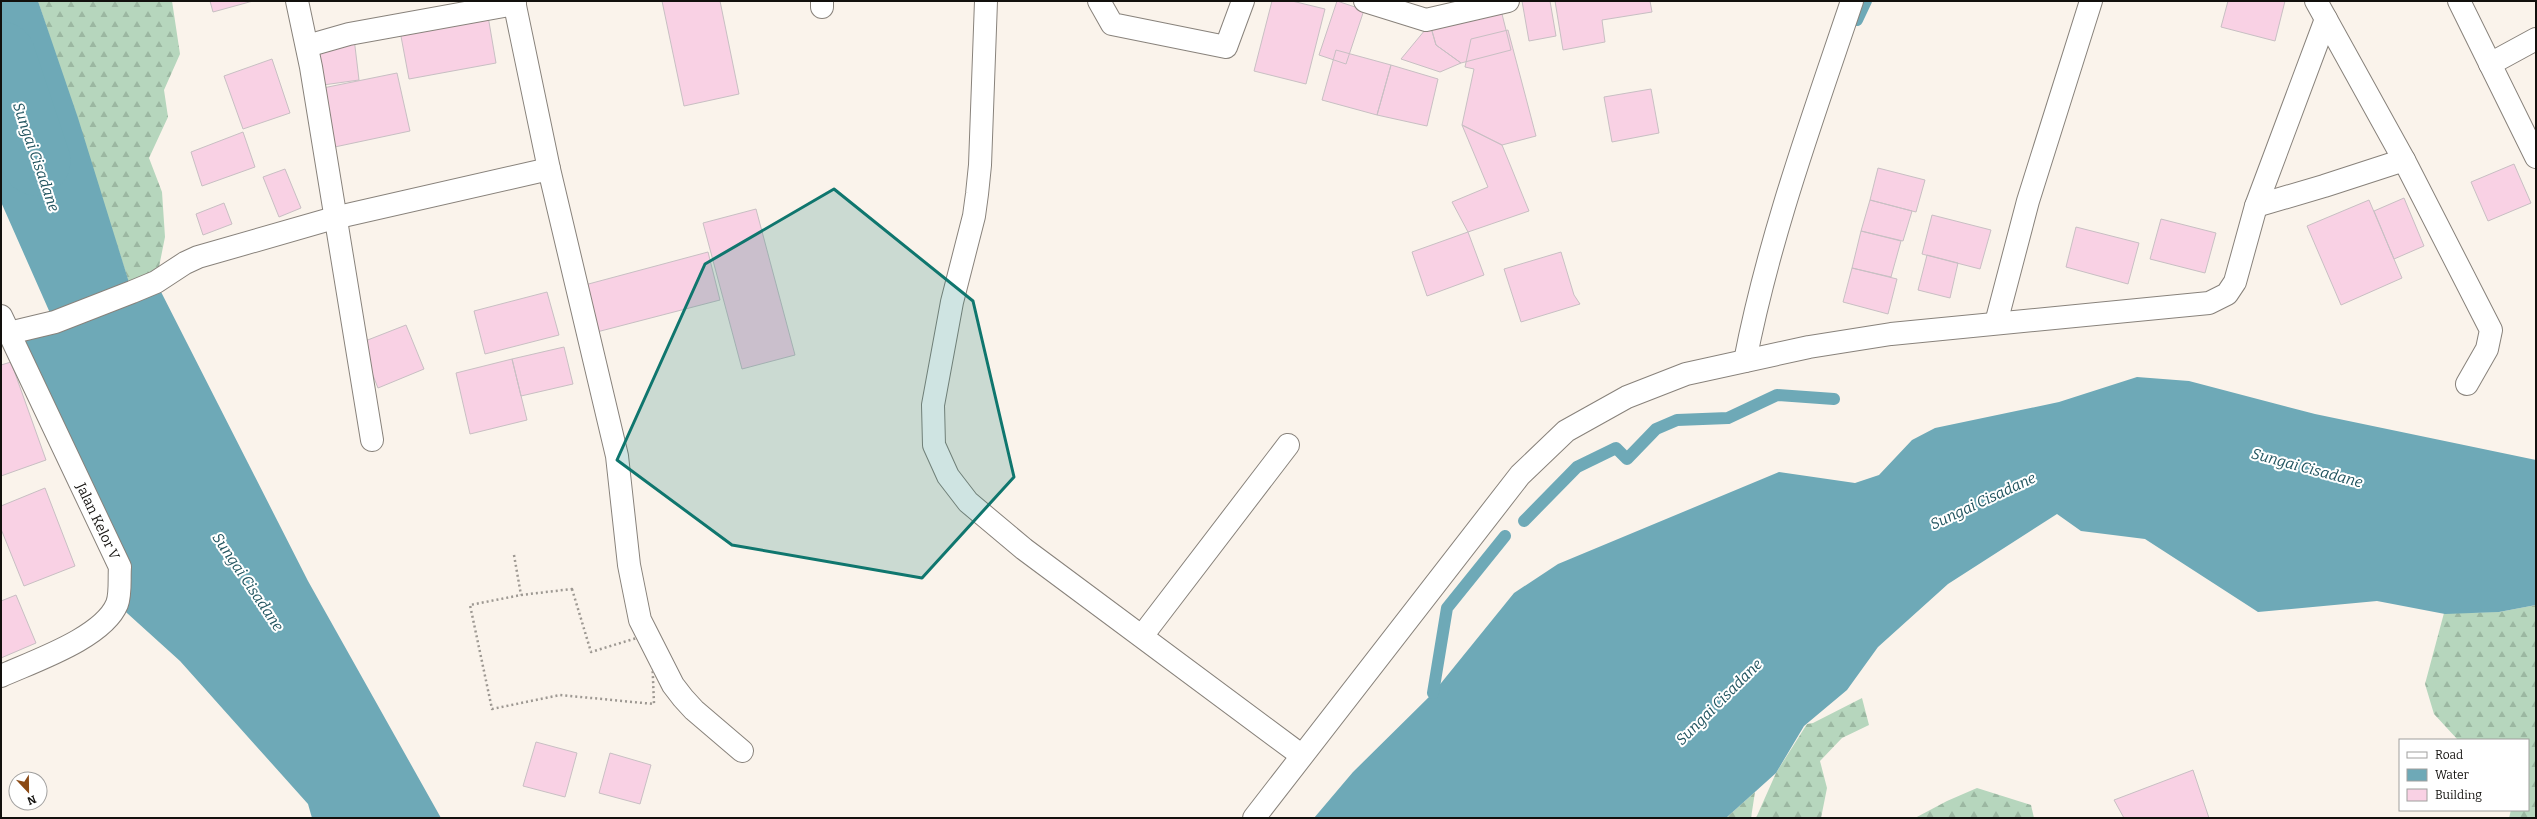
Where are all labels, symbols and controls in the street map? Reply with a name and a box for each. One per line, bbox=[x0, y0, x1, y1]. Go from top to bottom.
water label: Sungai Cisadane bbox=[9, 100, 63, 214]
water label: Sungai Cisadane bbox=[2249, 445, 2365, 492]
water label: Sungai Cisadane bbox=[1927, 468, 2039, 533]
street label: Jalan Kelor V bbox=[72, 479, 123, 563]
water label: Sungai Cisadane bbox=[209, 530, 288, 635]
water label: Sungai Cisadane bbox=[1672, 655, 1766, 749]
legend bbox=[2399, 739, 2529, 811]
text: Road bbox=[2435, 748, 2463, 762]
text: Water bbox=[2435, 768, 2470, 782]
north arrow bbox=[8, 771, 48, 811]
text: Building bbox=[2435, 788, 2482, 802]
text: N bbox=[25, 792, 38, 808]

